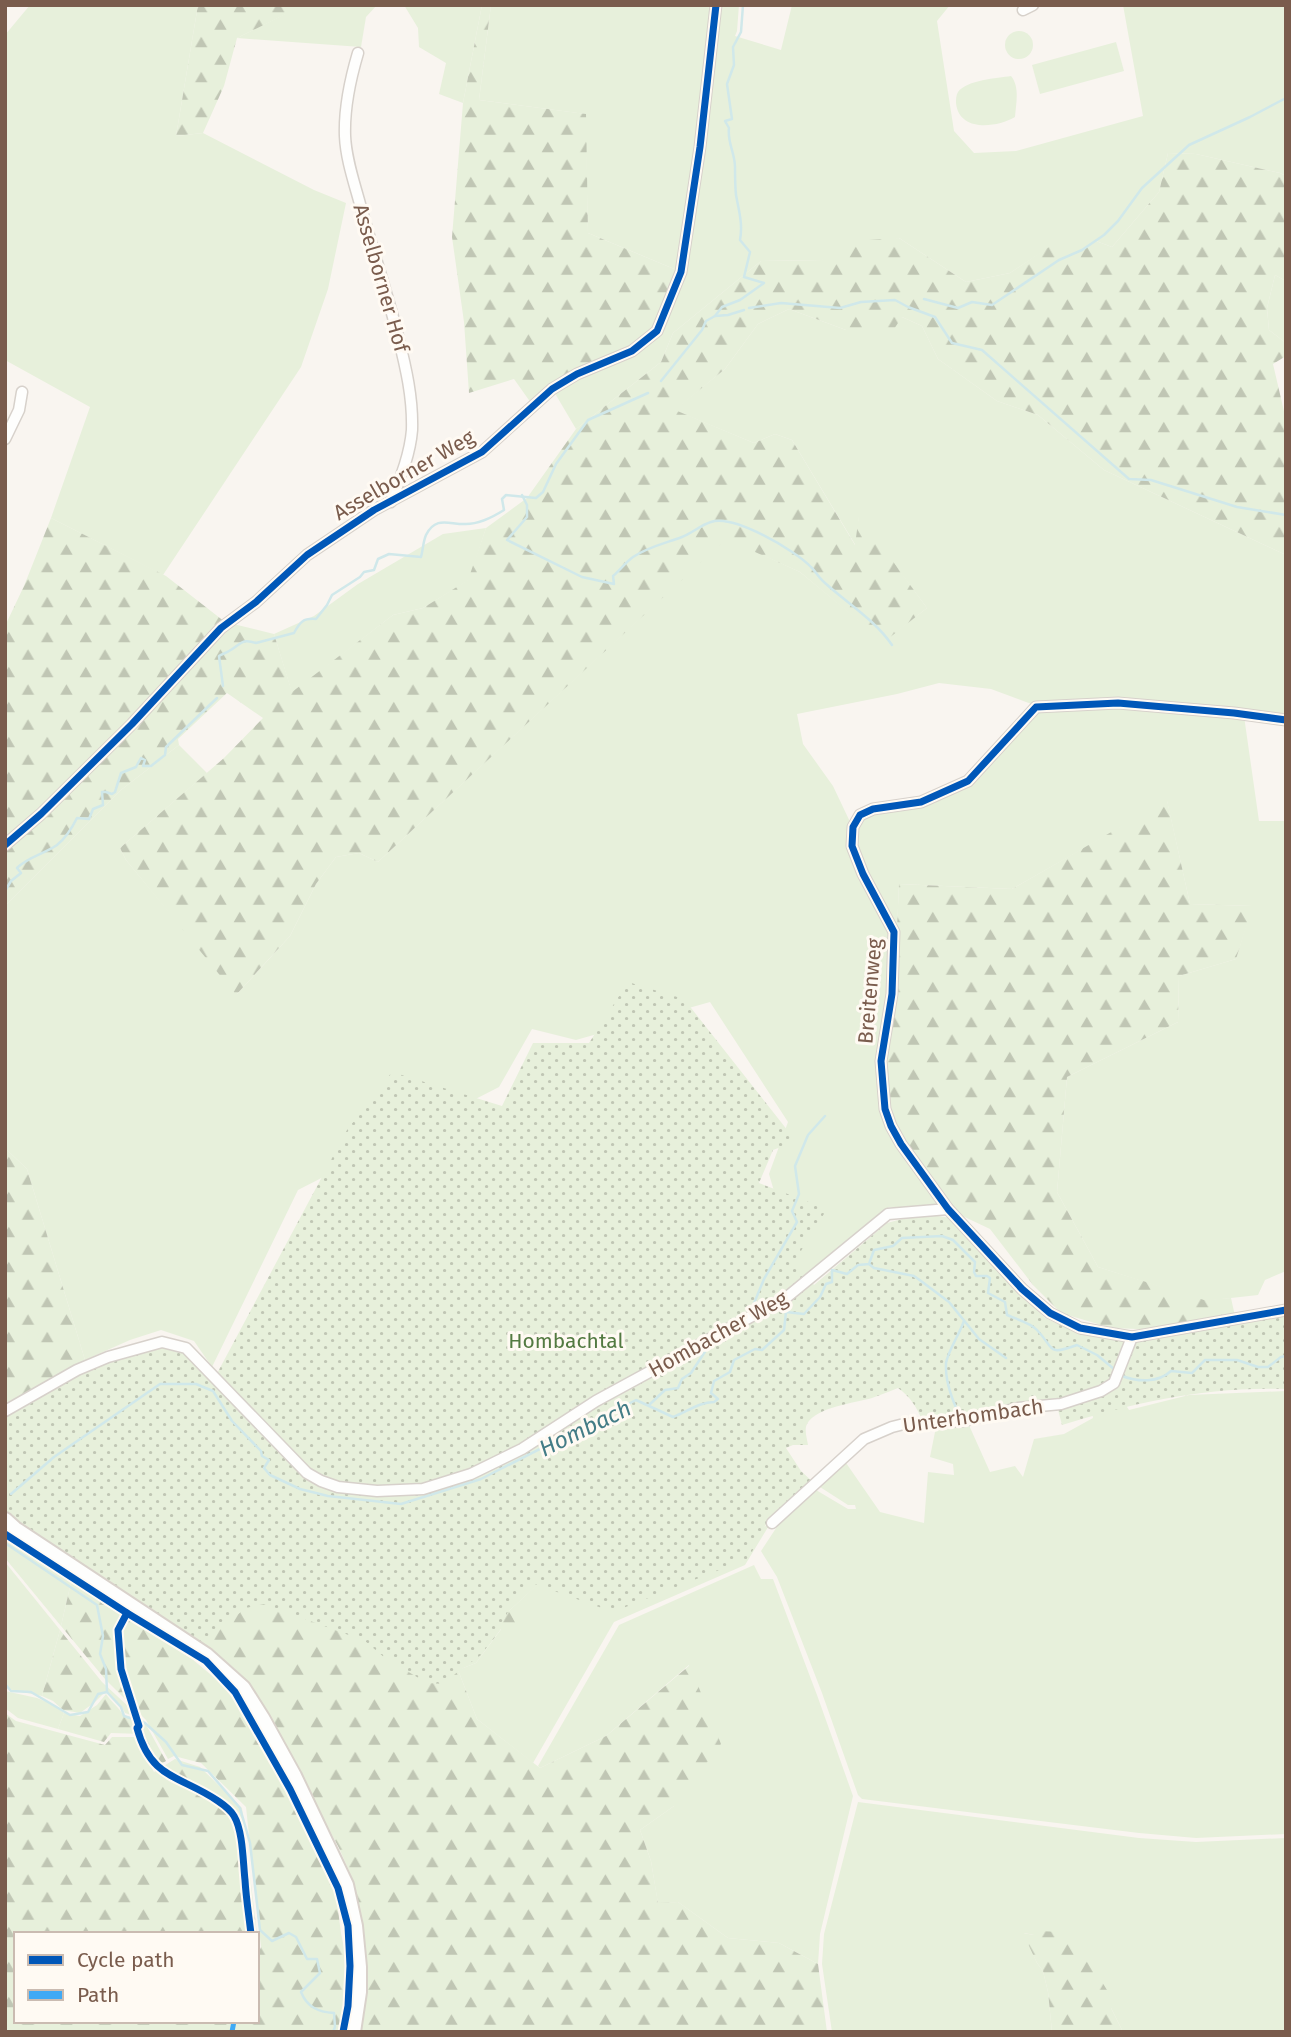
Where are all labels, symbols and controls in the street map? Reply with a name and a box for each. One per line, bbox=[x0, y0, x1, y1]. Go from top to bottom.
street label: Asselborner Hof bbox=[347, 201, 415, 357]
street label: Asselborner Weg bbox=[329, 424, 479, 526]
street label: Breitenweg bbox=[852, 937, 888, 1045]
street label: Hombacher Weg bbox=[644, 1285, 792, 1383]
park label: Hombachtal bbox=[508, 1328, 624, 1354]
street label: Unterhombach bbox=[901, 1393, 1045, 1439]
water label: Hombach bbox=[534, 1394, 636, 1462]
legend bbox=[14, 1932, 259, 2023]
text: Cycle path bbox=[77, 1947, 175, 1973]
text: Path bbox=[77, 1982, 119, 2008]

